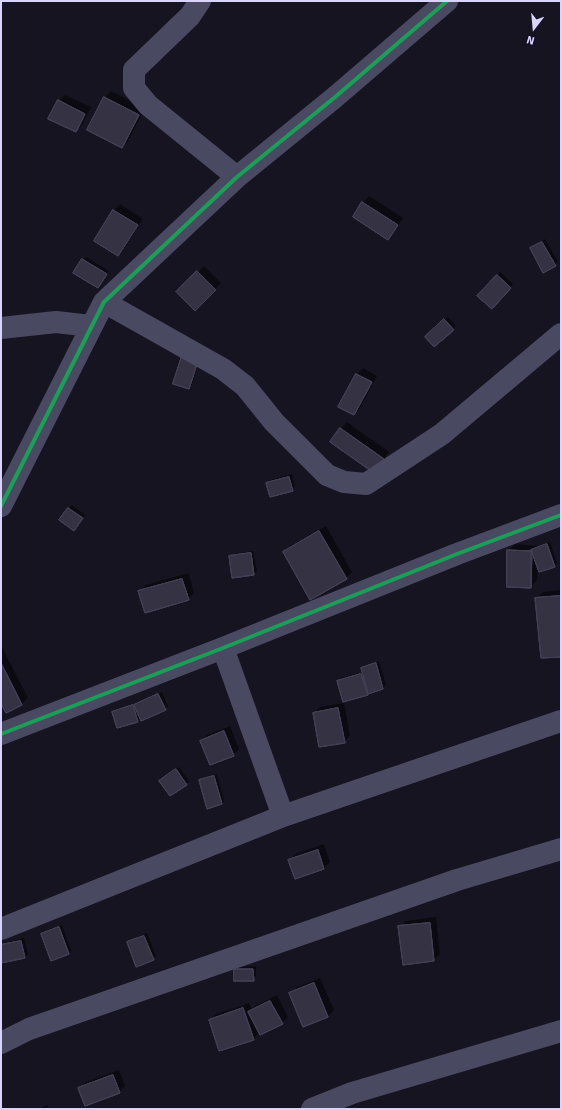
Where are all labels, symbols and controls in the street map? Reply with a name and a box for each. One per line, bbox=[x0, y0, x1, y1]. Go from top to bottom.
north arrow bbox=[514, 8, 554, 48]
text: N bbox=[525, 33, 536, 47]

